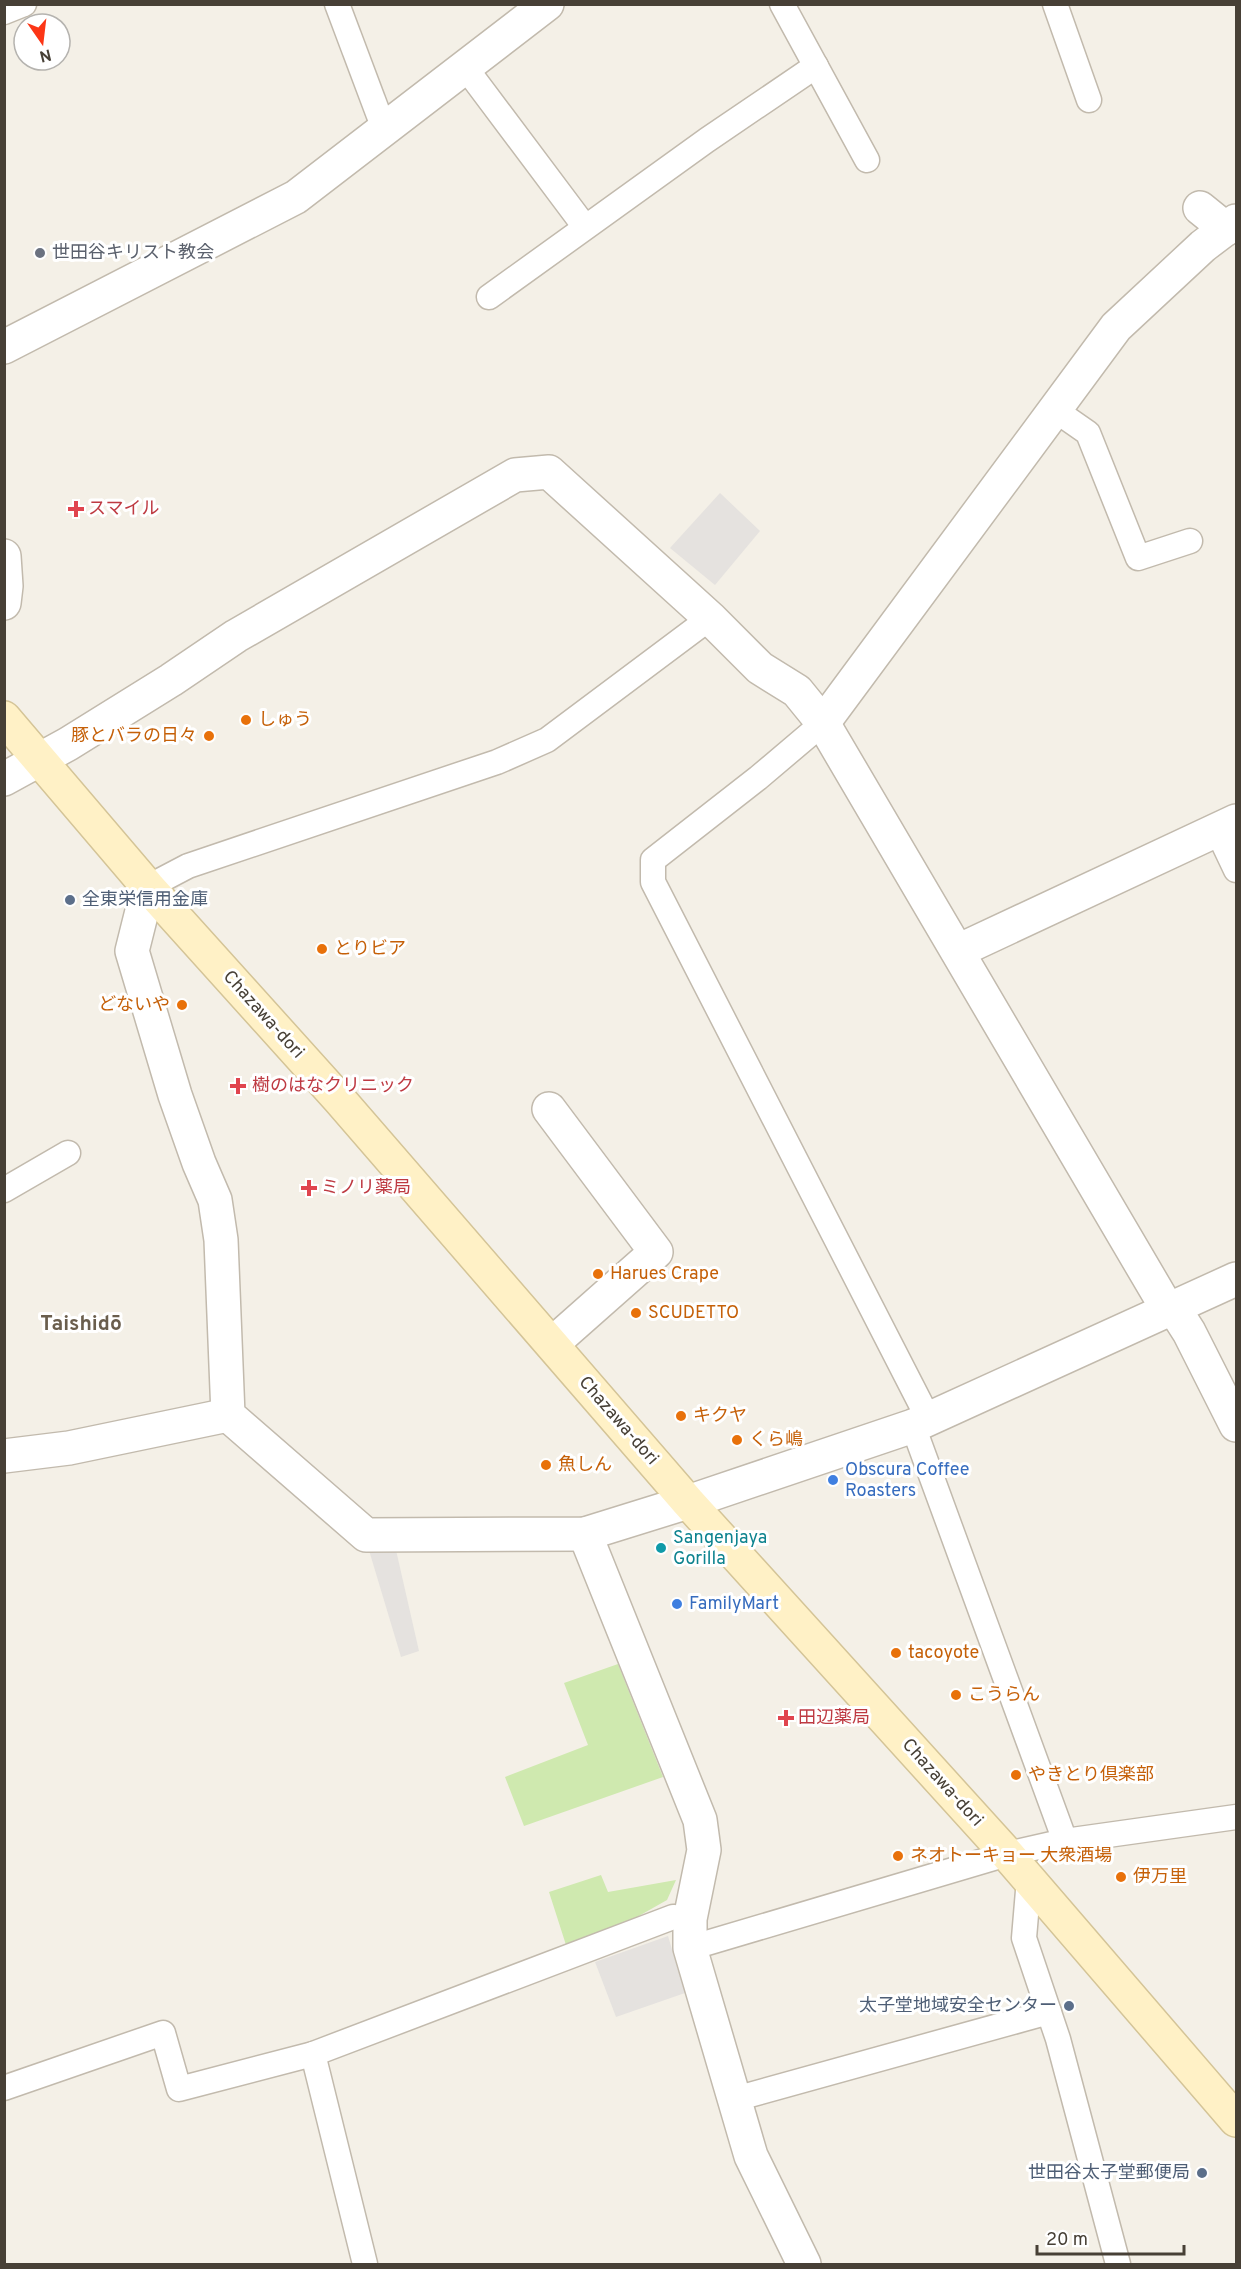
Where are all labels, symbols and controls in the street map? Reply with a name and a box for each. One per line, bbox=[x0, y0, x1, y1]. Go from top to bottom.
north arrow bbox=[12, 12, 72, 72]
text: N bbox=[37, 44, 53, 66]
place label: 世田谷キリスト教会 bbox=[52, 242, 214, 265]
marker: 世田谷キリスト教会 bbox=[33, 246, 47, 260]
place label: スマイル bbox=[88, 498, 159, 521]
marker: スマイル bbox=[69, 502, 83, 516]
place label: しゅう bbox=[258, 709, 312, 732]
marker: しゅう bbox=[239, 713, 253, 727]
place label: 豚とバラの日々 bbox=[71, 725, 197, 748]
marker: 豚とバラの日々 bbox=[202, 729, 216, 743]
place label: 全東栄信用金庫 bbox=[82, 889, 208, 912]
marker: 全東栄信用金庫 bbox=[63, 893, 77, 907]
place label: とりビア bbox=[334, 938, 406, 961]
marker: とりビア bbox=[315, 942, 329, 956]
street label: Chazawa-dori bbox=[217, 966, 309, 1064]
place label: どないや bbox=[98, 994, 170, 1017]
marker: どないや bbox=[175, 998, 189, 1012]
place label: 樹のはなクリニック bbox=[252, 1075, 414, 1098]
marker: 樹のはなクリニック bbox=[229, 1077, 247, 1095]
place label: ミノリ薬局 bbox=[321, 1177, 411, 1200]
marker: ミノリ薬局 bbox=[302, 1181, 316, 1195]
place label: Harues Crape bbox=[610, 1263, 719, 1286]
marker: Harues Crape bbox=[591, 1267, 605, 1281]
place label: SCUDETTO bbox=[648, 1302, 739, 1325]
marker: SCUDETTO bbox=[629, 1306, 643, 1320]
district label: Taishidō bbox=[40, 1311, 122, 1338]
street label: Chazawa-dori bbox=[573, 1372, 663, 1470]
place label: キクヤ bbox=[693, 1405, 747, 1428]
marker: キクヤ bbox=[674, 1409, 688, 1423]
place label: くら嶋 bbox=[749, 1429, 803, 1452]
marker: くら嶋 bbox=[730, 1433, 744, 1447]
place label: 魚しん bbox=[558, 1454, 612, 1477]
marker: 魚しん bbox=[539, 1458, 553, 1472]
place label: Obscura Coffee Roasters bbox=[845, 1459, 969, 1503]
marker: Obscura Coffee Roasters bbox=[826, 1473, 840, 1487]
place label: Sangenjaya Gorilla bbox=[673, 1527, 767, 1571]
marker: Sangenjaya Gorilla bbox=[654, 1541, 668, 1555]
place label: FamilyMart bbox=[689, 1593, 779, 1616]
marker: FamilyMart bbox=[670, 1597, 684, 1611]
place label: tacoyote bbox=[908, 1642, 979, 1665]
marker: tacoyote bbox=[889, 1646, 903, 1660]
place label: こうらん bbox=[968, 1684, 1040, 1707]
marker: こうらん bbox=[949, 1688, 963, 1702]
place label: 田辺薬局 bbox=[798, 1707, 870, 1730]
marker: 田辺薬局 bbox=[779, 1711, 793, 1725]
street label: Chazawa-dori bbox=[896, 1734, 988, 1832]
place label: やきとり倶楽部 bbox=[1028, 1764, 1154, 1787]
marker: やきとり倶楽部 bbox=[1009, 1768, 1023, 1782]
place label: ネオトーキョー 大衆酒場 bbox=[910, 1845, 1112, 1868]
marker: ネオトーキョー 大衆酒場 bbox=[891, 1849, 905, 1863]
place label: 伊万里 bbox=[1133, 1866, 1187, 1889]
marker: 伊万里 bbox=[1114, 1870, 1128, 1884]
place label: 太子堂地域安全センター bbox=[859, 1995, 1057, 2018]
marker: 太子堂地域安全センター bbox=[1062, 1999, 1076, 2013]
place label: 世田谷太子堂郵便局 bbox=[1028, 2162, 1190, 2185]
marker: 世田谷太子堂郵便局 bbox=[1195, 2166, 1209, 2180]
scale bar bbox=[1037, 2218, 1184, 2256]
text: 20 m bbox=[1046, 2229, 1088, 2252]

